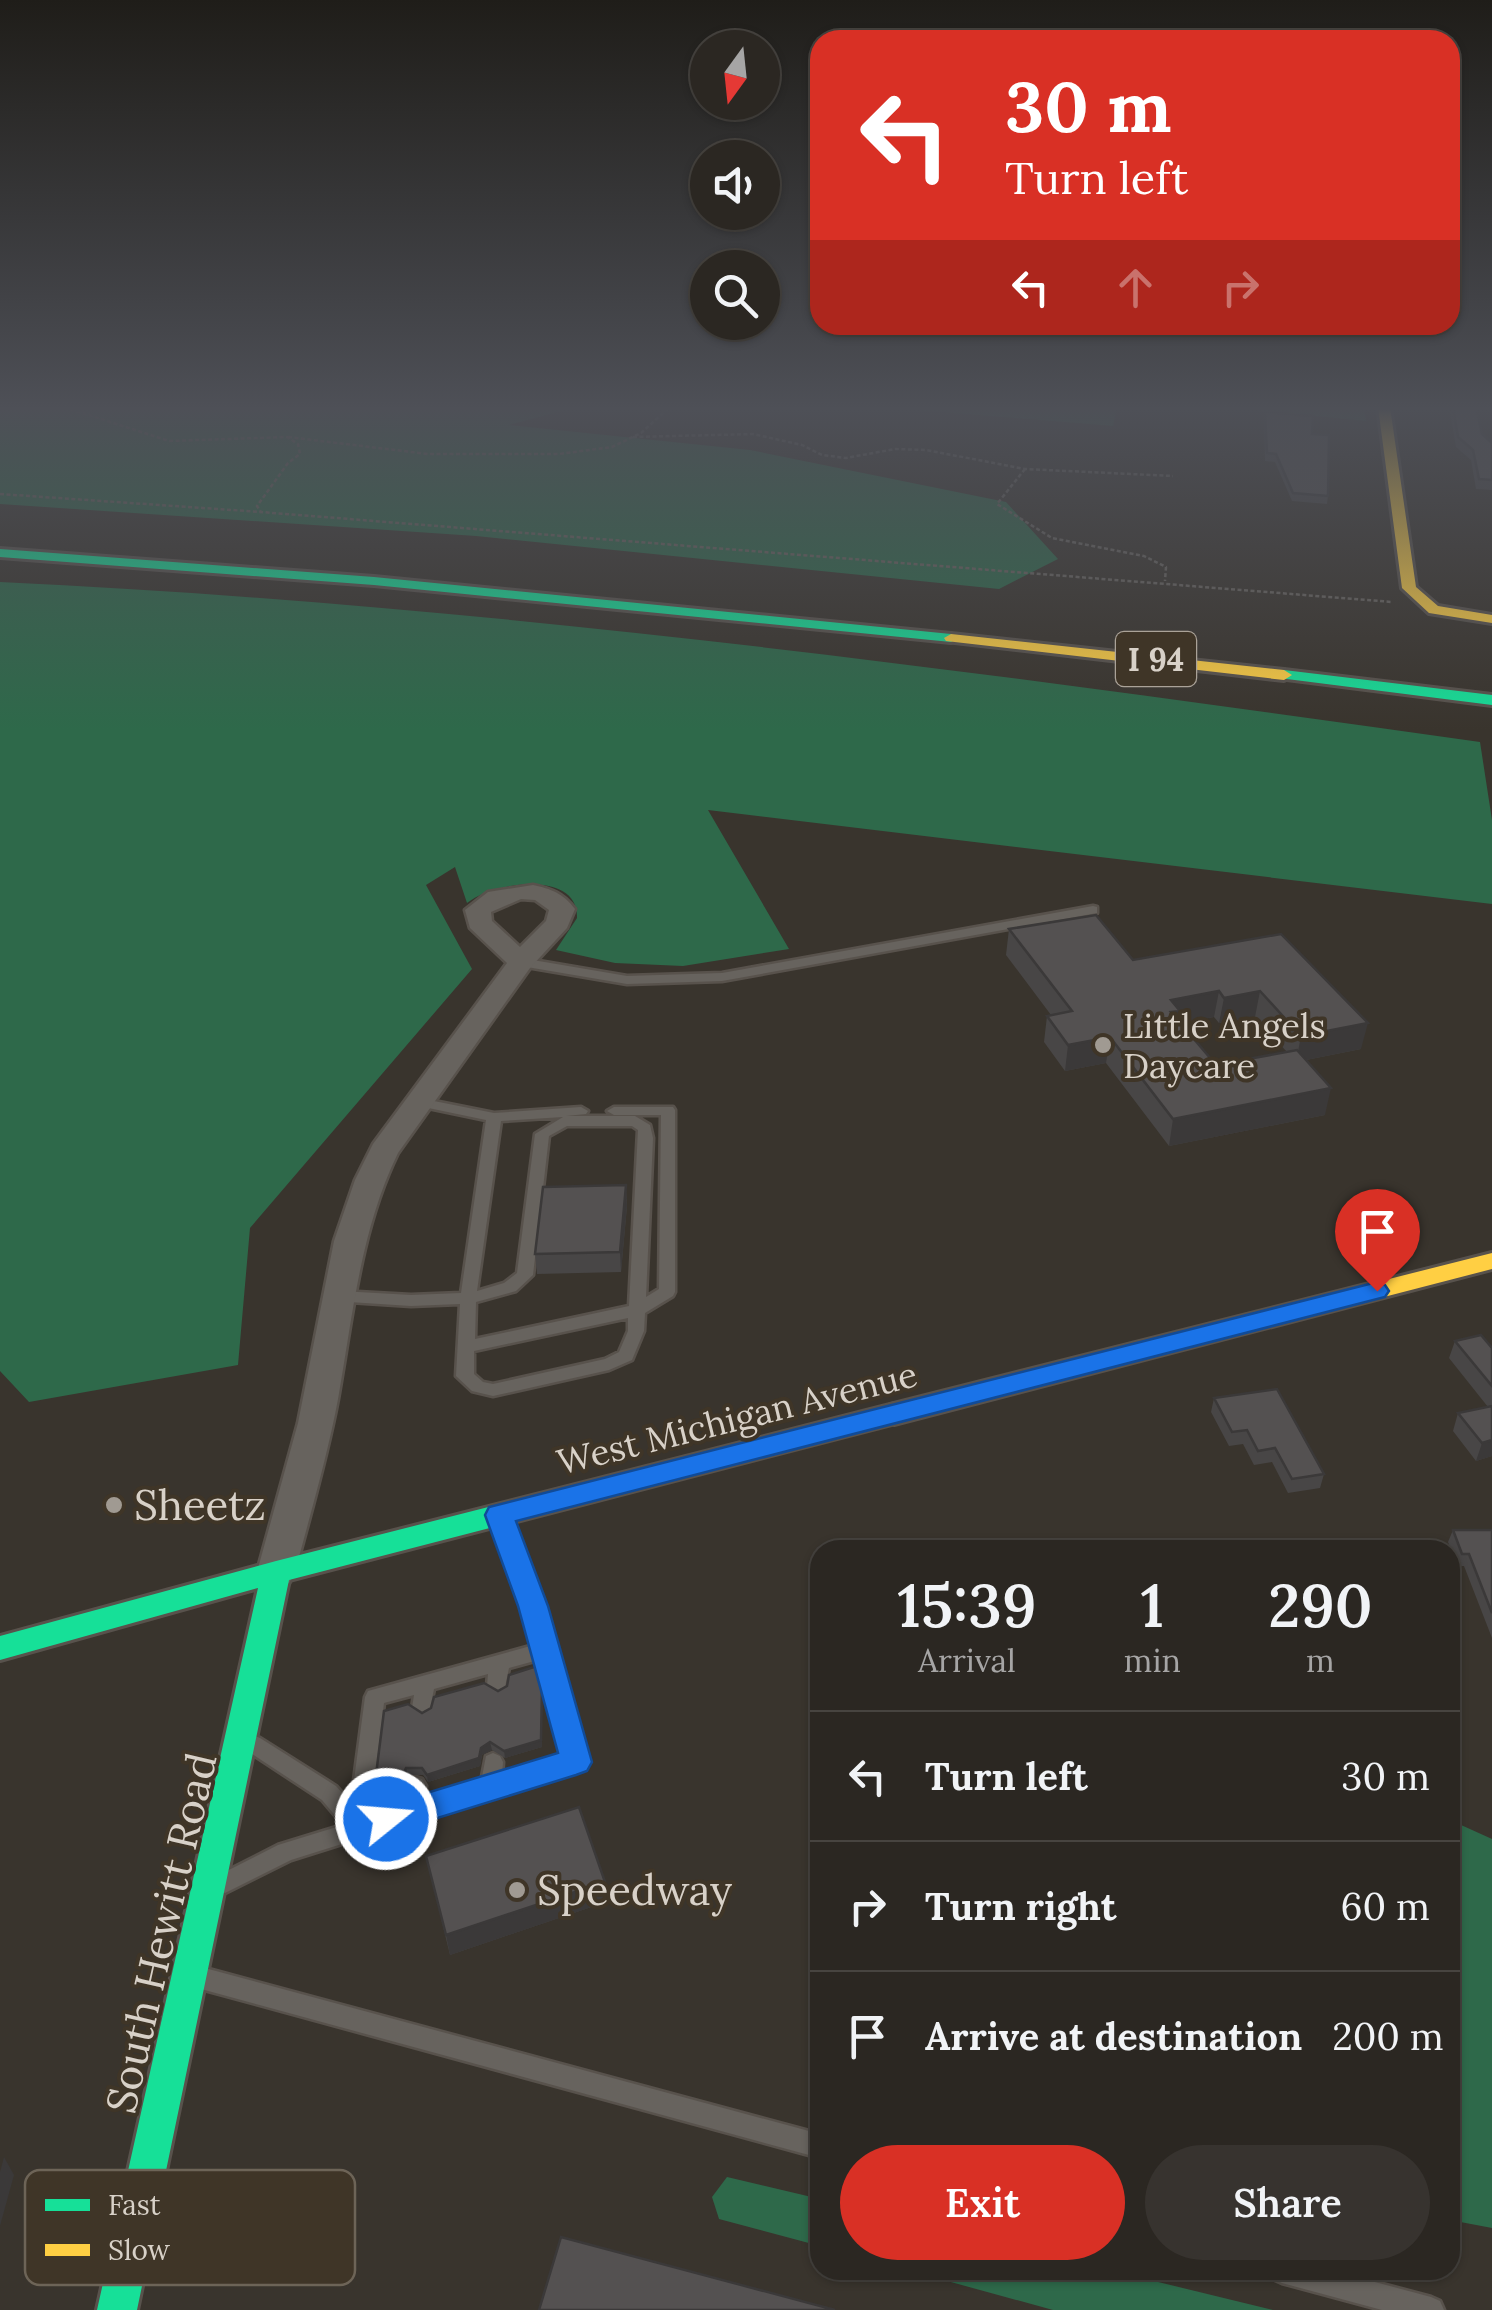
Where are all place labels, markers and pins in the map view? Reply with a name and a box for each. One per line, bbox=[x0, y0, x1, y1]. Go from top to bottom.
place label: Little Angels Daycare bbox=[1123, 1003, 1326, 1088]
marker: Little Angels Daycare bbox=[1092, 1034, 1114, 1056]
pin bbox=[1335, 1189, 1420, 1292]
place label: Sheetz bbox=[134, 1478, 266, 1532]
marker: Sheetz bbox=[103, 1494, 125, 1516]
place label: Speedway bbox=[537, 1863, 733, 1917]
marker: Speedway bbox=[506, 1879, 528, 1901]

